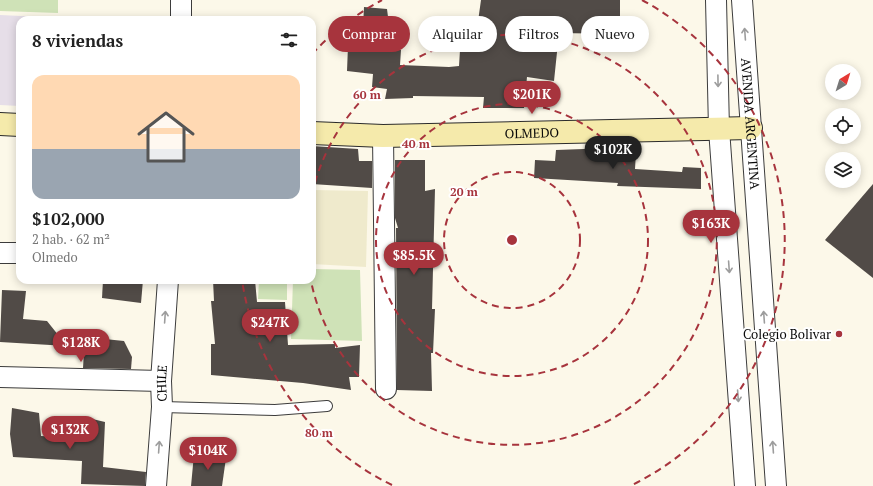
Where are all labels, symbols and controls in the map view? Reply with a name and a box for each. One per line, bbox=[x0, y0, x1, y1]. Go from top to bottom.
chip: Comprar bbox=[328, 16, 410, 52]
chip: Alquilar bbox=[418, 16, 497, 52]
chip: Filtros bbox=[505, 16, 573, 52]
chip: Nuevo bbox=[581, 16, 649, 52]
one-way arrow bbox=[741, 28, 748, 41]
text: 8 viviendas bbox=[32, 29, 123, 52]
icon: filters bbox=[278, 29, 300, 51]
street label: AVENIDA ARGENTINA bbox=[737, 57, 764, 190]
north arrow bbox=[825, 64, 861, 100]
map controls bbox=[825, 64, 861, 188]
one-way arrow bbox=[714, 74, 721, 87]
pin: $201K bbox=[504, 81, 560, 115]
text: $201K bbox=[513, 85, 551, 103]
text: 60 m bbox=[353, 87, 381, 102]
icon: home bbox=[130, 101, 202, 173]
button: locate bbox=[825, 108, 861, 144]
street label: OLMEDO bbox=[504, 123, 559, 142]
text: 40 m bbox=[402, 136, 430, 151]
pin: $102K bbox=[585, 136, 641, 170]
text: $102K bbox=[594, 140, 632, 158]
button: layers bbox=[825, 152, 861, 188]
text: 20 m bbox=[450, 184, 478, 199]
text: $102,000 bbox=[32, 207, 104, 230]
pin: $163K bbox=[683, 210, 739, 244]
text: $163K bbox=[692, 214, 730, 232]
text: 2 hab. · 62 m² bbox=[32, 230, 110, 248]
centre of rings bbox=[505, 233, 519, 247]
pin: $85.5K bbox=[381, 242, 447, 276]
text: $85.5K bbox=[393, 246, 435, 264]
text: Olmedo bbox=[32, 248, 78, 266]
one-way arrow bbox=[725, 260, 732, 273]
pin: $247K bbox=[242, 309, 298, 343]
one-way arrow bbox=[162, 311, 169, 324]
one-way arrow bbox=[761, 311, 768, 324]
text: $247K bbox=[251, 313, 289, 331]
place label: Colegio Bolivar bbox=[743, 325, 831, 343]
pin: $128K bbox=[53, 329, 109, 363]
marker: Colegio Bolivar bbox=[834, 329, 844, 339]
text: $128K bbox=[62, 333, 100, 351]
street label: CHILE bbox=[152, 364, 171, 402]
one-way arrow bbox=[735, 389, 742, 402]
pin: $132K bbox=[42, 416, 98, 450]
text: $132K bbox=[51, 420, 89, 438]
text: 80 m bbox=[305, 425, 333, 440]
pin: $104K bbox=[180, 437, 236, 471]
one-way arrow bbox=[156, 441, 163, 454]
text: $104K bbox=[189, 441, 227, 459]
one-way arrow bbox=[770, 441, 777, 454]

